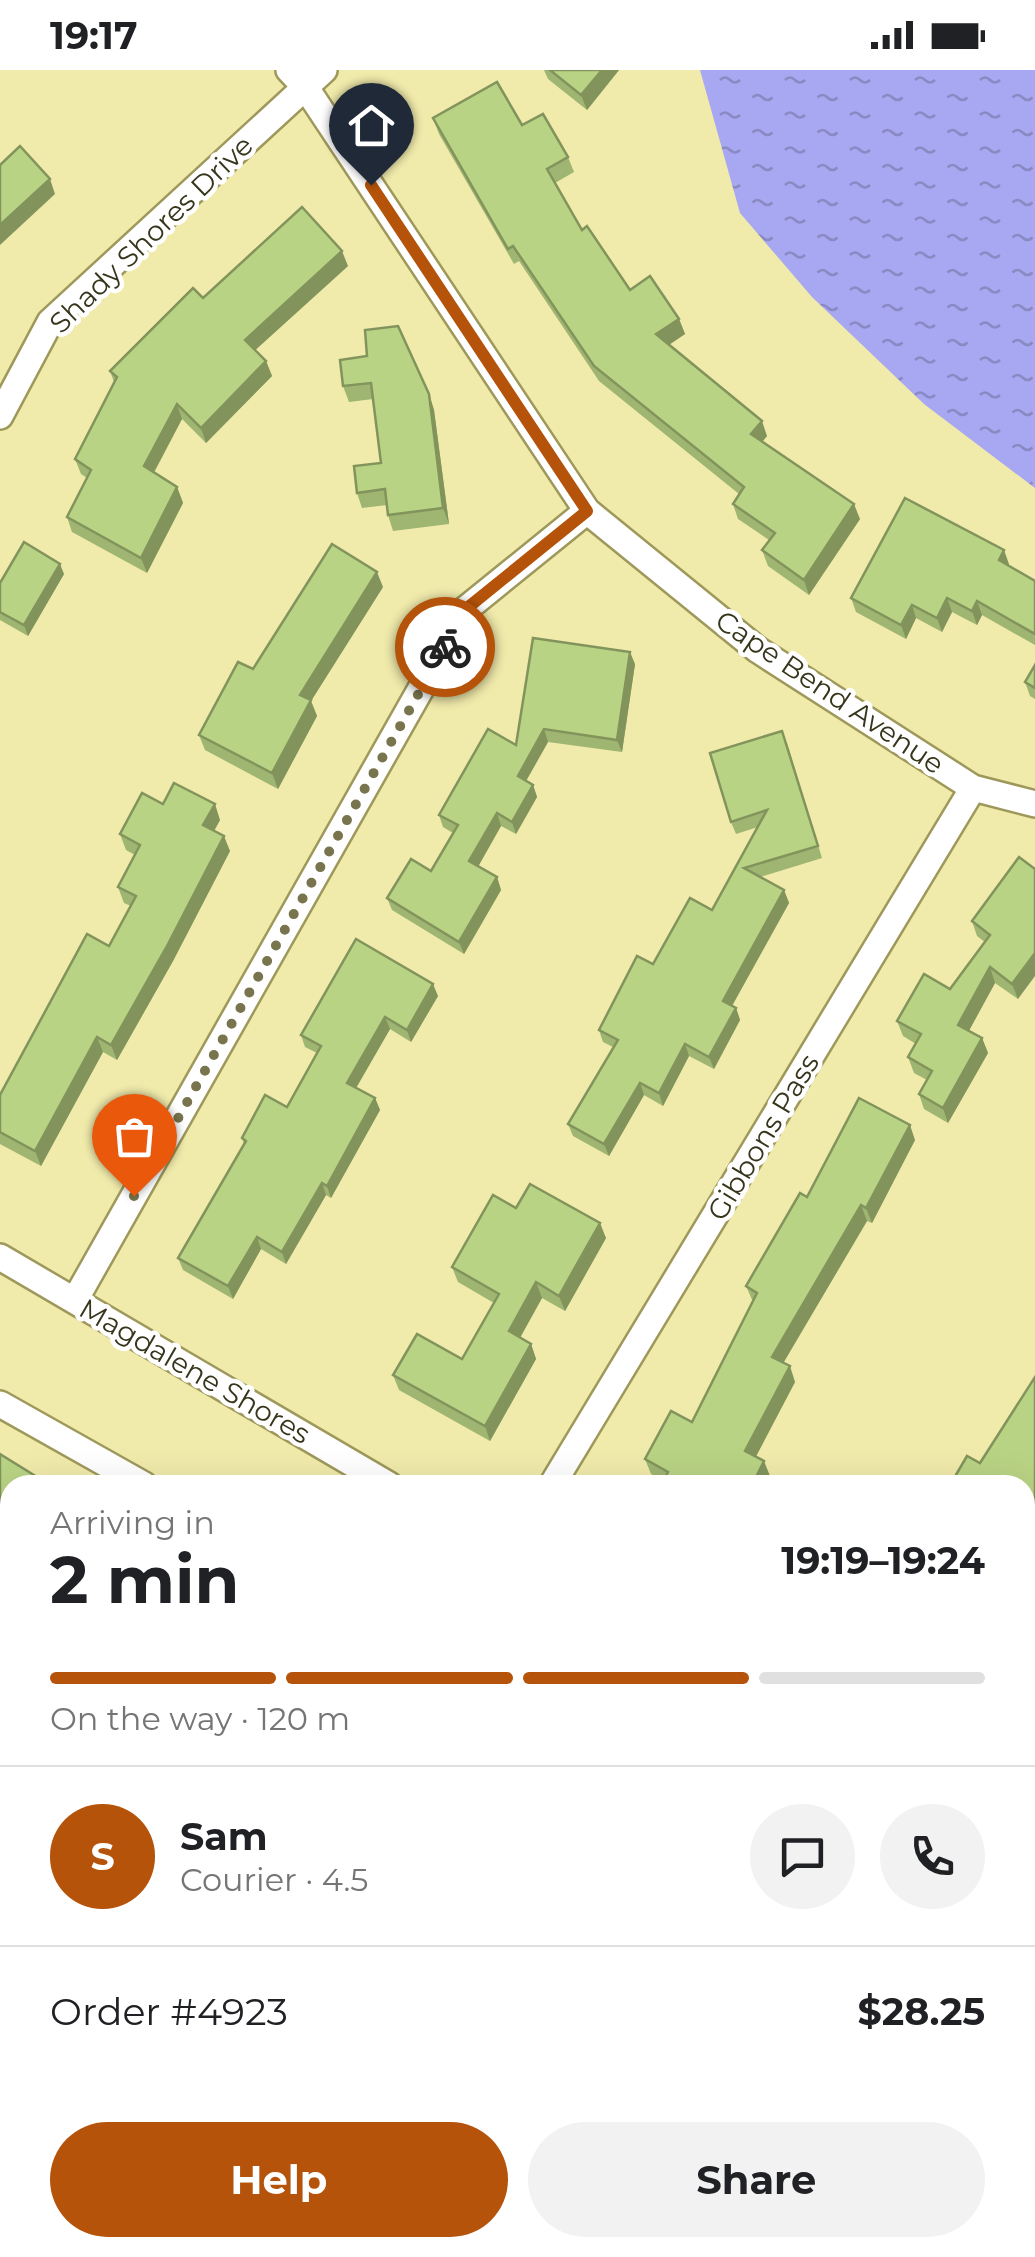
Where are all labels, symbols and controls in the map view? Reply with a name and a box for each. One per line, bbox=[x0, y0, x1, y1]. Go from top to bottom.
text: 19:17 bbox=[50, 12, 138, 59]
pin bbox=[329, 83, 414, 186]
icon: home bbox=[344, 98, 399, 153]
street label: Shady Shores Drive bbox=[42, 128, 260, 340]
courier bbox=[395, 597, 495, 697]
street label: Cape Bend Avenue bbox=[709, 603, 951, 781]
icon: bike bbox=[418, 620, 473, 675]
street label: Gibbons Pass bbox=[700, 1048, 826, 1226]
pin bbox=[92, 1094, 177, 1197]
icon: bag bbox=[107, 1109, 162, 1164]
street label: Magdalene Shores bbox=[74, 1291, 316, 1451]
text: Arriving in bbox=[50, 1503, 215, 1542]
text: 19:19–19:24 bbox=[781, 1537, 985, 1584]
text: 2 min bbox=[50, 1540, 239, 1619]
text: On the way · 120 m bbox=[50, 1699, 350, 1738]
button: chat bbox=[750, 1804, 855, 1909]
button: phone bbox=[880, 1804, 985, 1909]
text: Sam bbox=[180, 1813, 268, 1860]
text: S bbox=[90, 1833, 115, 1880]
text: Courier · 4.5 bbox=[180, 1860, 368, 1899]
text: Order #4923 bbox=[50, 1988, 288, 2035]
text: $28.25 bbox=[858, 1988, 985, 2035]
button: Help bbox=[50, 2122, 508, 2237]
button: Share bbox=[528, 2122, 985, 2237]

